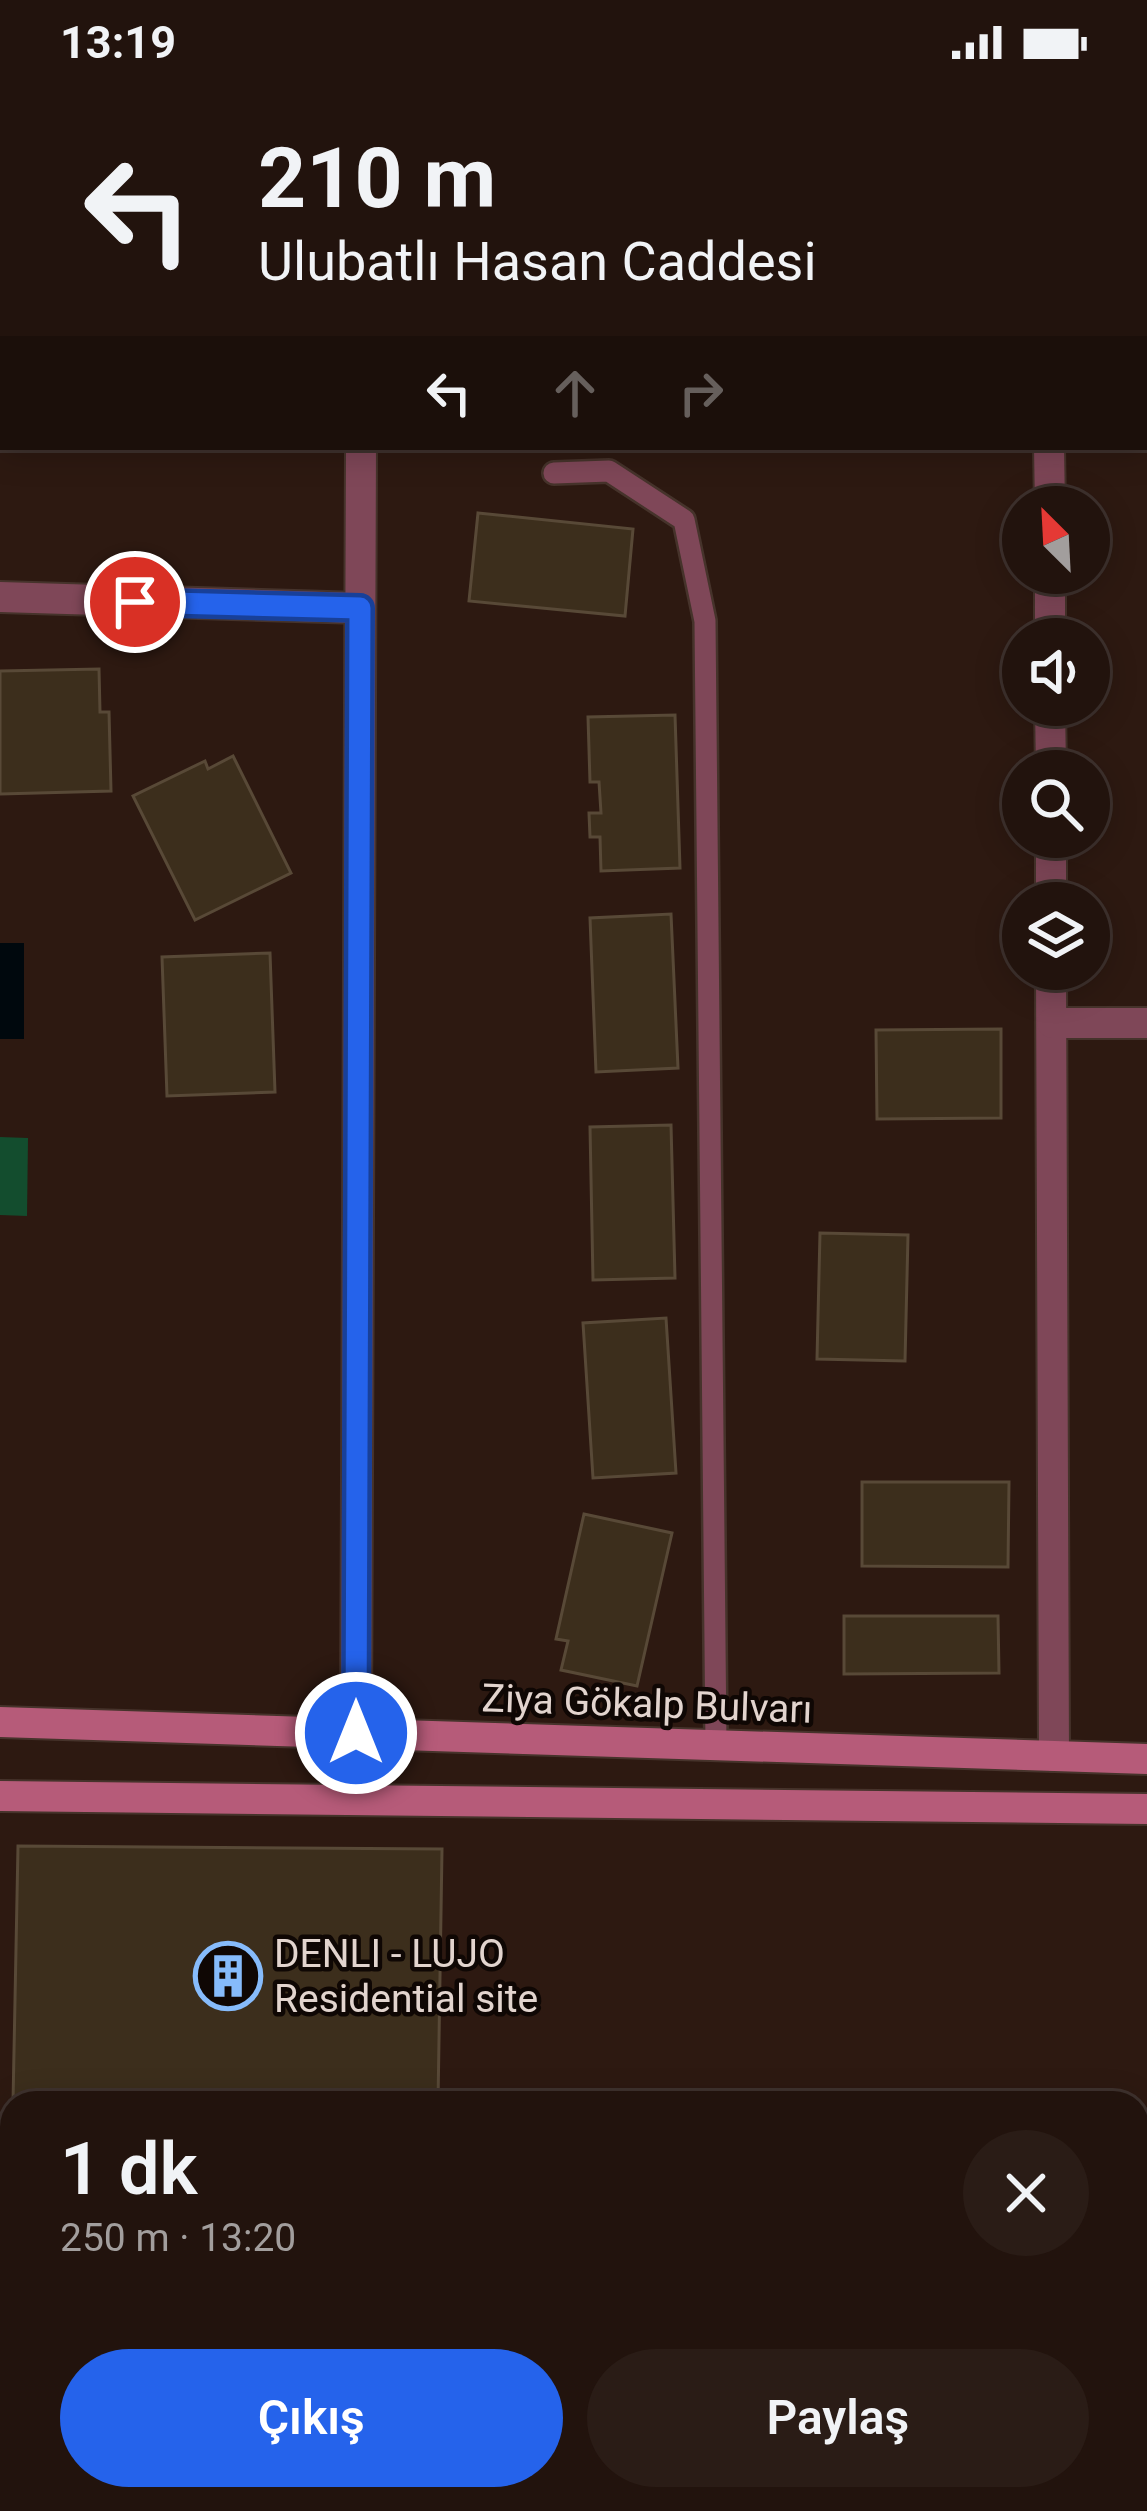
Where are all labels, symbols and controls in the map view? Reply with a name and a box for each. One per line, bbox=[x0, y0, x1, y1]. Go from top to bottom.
text: 13:19 bbox=[60, 16, 176, 69]
text: 210 m bbox=[258, 129, 496, 228]
icon: left bbox=[60, 132, 216, 288]
text: Ulubatlı Hasan Caddesi bbox=[258, 230, 817, 293]
icon: left bbox=[416, 360, 482, 426]
icon: ahead bbox=[542, 360, 608, 426]
icon: right bbox=[668, 360, 734, 426]
north arrow bbox=[1002, 486, 1110, 594]
map controls bbox=[1002, 486, 1110, 990]
pin bbox=[84, 551, 186, 653]
icon: arrive bbox=[102, 569, 168, 635]
button: sound bbox=[1002, 618, 1110, 726]
button: search bbox=[1002, 750, 1110, 858]
button: layers bbox=[1002, 882, 1110, 990]
position arrow bbox=[293, 1670, 419, 1796]
street label: Ziya Gökalp Bulvarı bbox=[481, 1675, 813, 1733]
place label: DENLI - LUJO Residential site bbox=[274, 1931, 538, 2022]
building icon: DENLI - LUJO Residential site bbox=[193, 1941, 263, 2011]
text: 1 dk bbox=[60, 2127, 198, 2212]
button: close bbox=[963, 2130, 1089, 2256]
text: 250 m · 13:20 bbox=[60, 2215, 296, 2261]
button: Çıkış bbox=[60, 2349, 563, 2487]
button: Paylaş bbox=[587, 2349, 1089, 2487]

